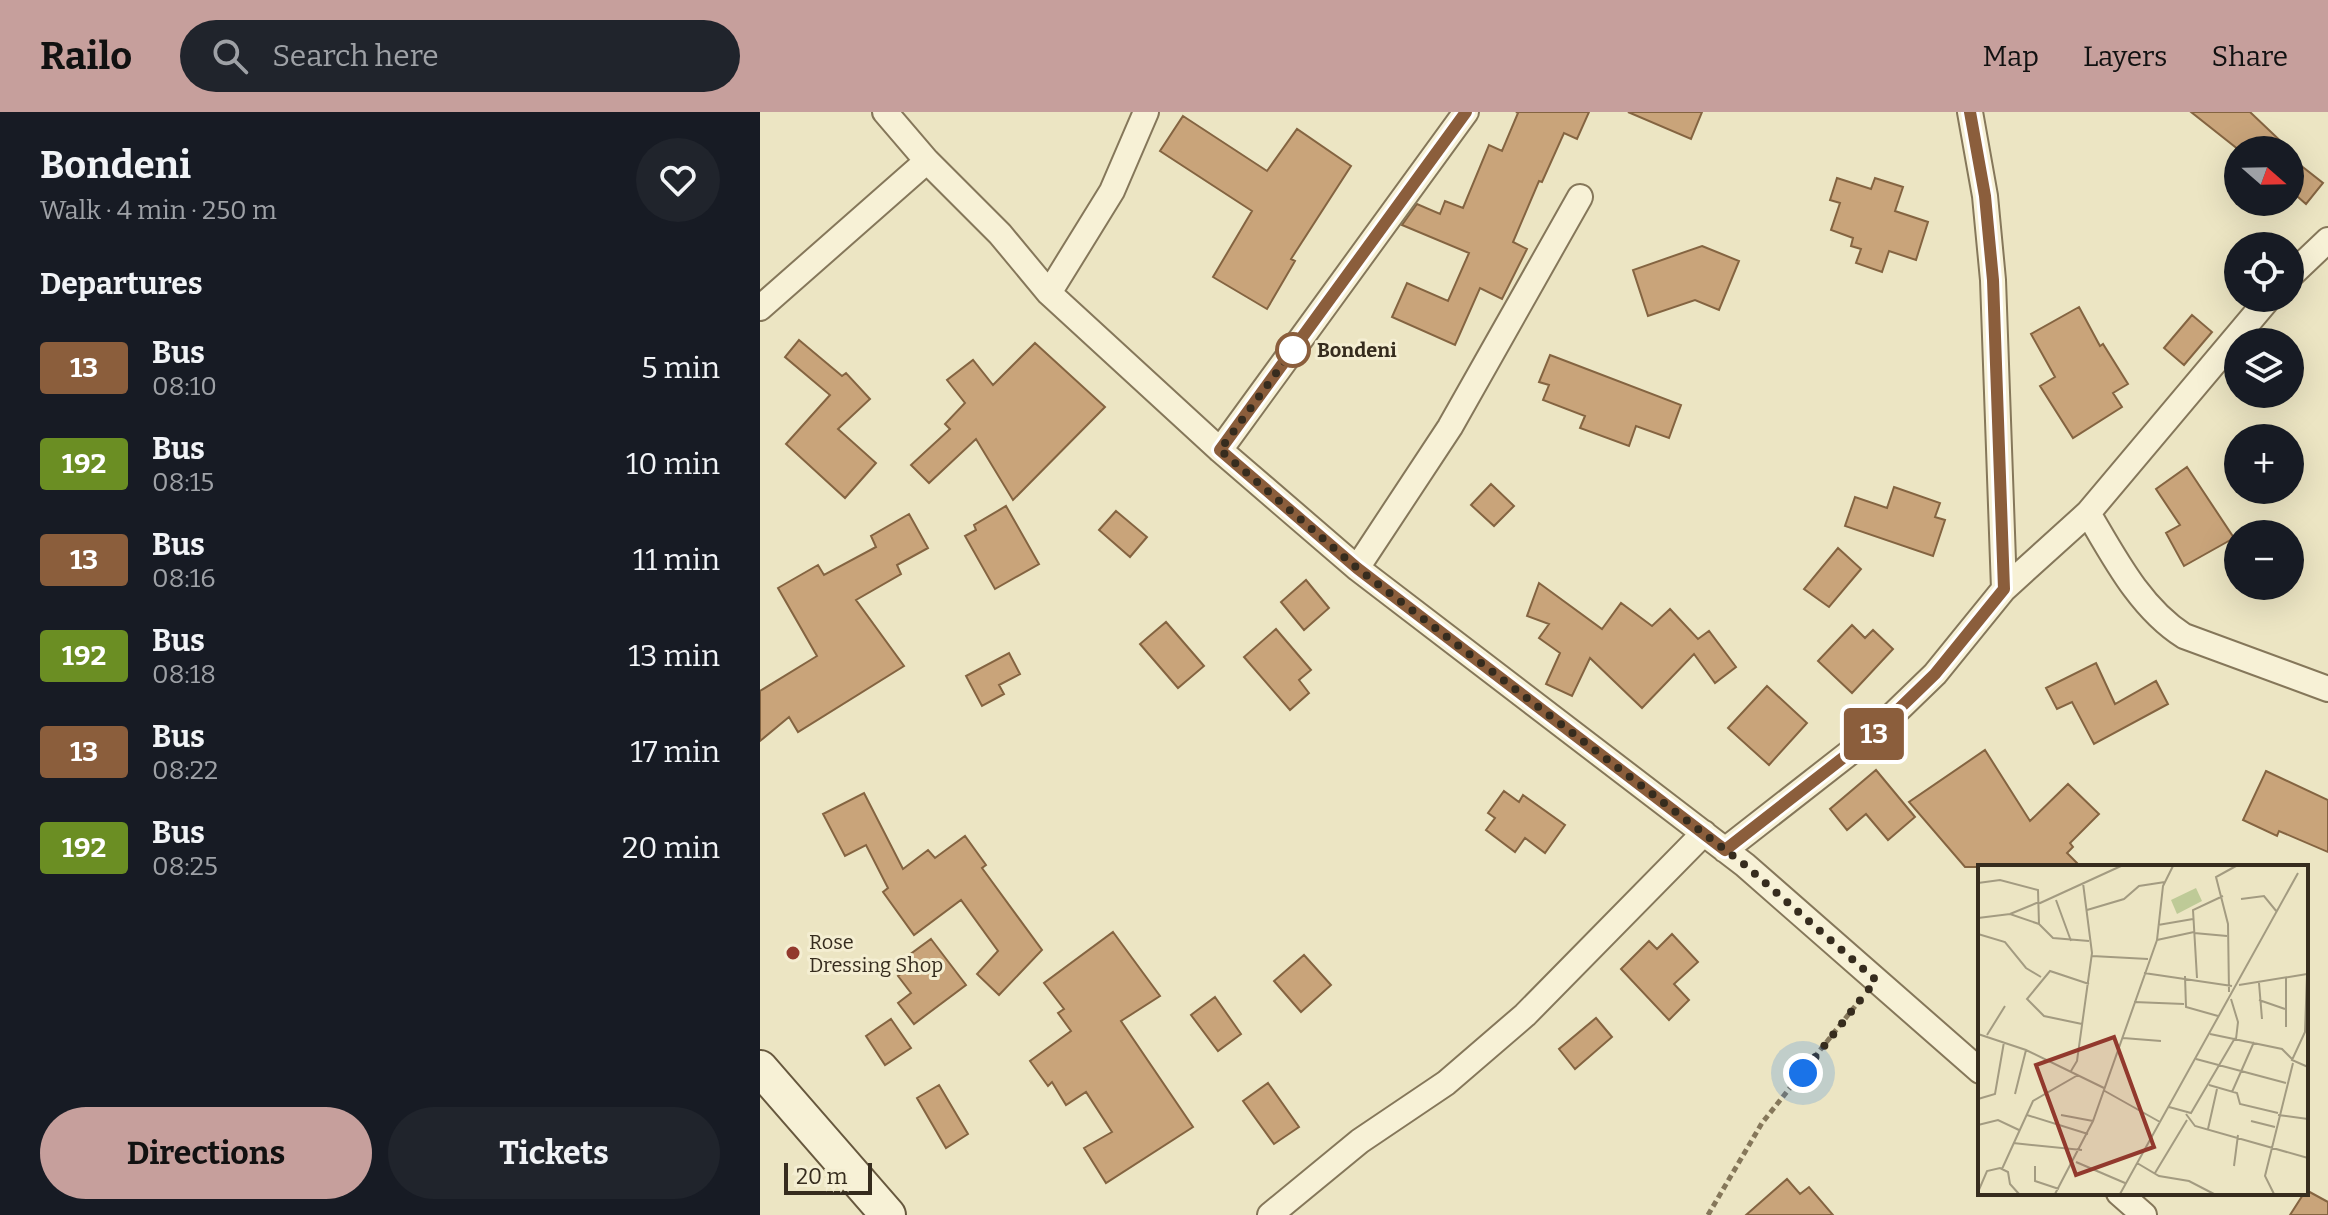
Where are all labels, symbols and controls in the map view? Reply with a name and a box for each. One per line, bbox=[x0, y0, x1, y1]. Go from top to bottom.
search box bbox=[180, 20, 740, 92]
text: Railo bbox=[40, 33, 132, 79]
icon: search bbox=[208, 34, 252, 78]
text: Search here bbox=[272, 38, 439, 74]
text: Map bbox=[1982, 40, 2039, 73]
text: Layers bbox=[2083, 40, 2167, 73]
text: Share bbox=[2211, 40, 2288, 73]
north arrow bbox=[2224, 136, 2304, 216]
map controls bbox=[2224, 136, 2304, 600]
button: heart bbox=[636, 138, 720, 222]
text: Bondeni bbox=[40, 142, 191, 188]
text: Walk · 4 min · 250 m bbox=[40, 195, 277, 226]
button: locate bbox=[2224, 232, 2304, 312]
text: Departures bbox=[40, 266, 203, 302]
button: layers bbox=[2224, 328, 2304, 408]
marker: Bondeni bbox=[1276, 333, 1310, 367]
text: Bus bbox=[152, 335, 205, 371]
place label: Bondeni bbox=[1317, 338, 1397, 362]
text: 5 min bbox=[641, 350, 720, 386]
text: 13 bbox=[70, 351, 98, 384]
text: 08:10 bbox=[152, 371, 217, 402]
button: + bbox=[2224, 424, 2304, 504]
text: Bus bbox=[152, 431, 205, 467]
text: 10 min bbox=[626, 446, 720, 482]
text: 192 bbox=[62, 447, 106, 480]
text: 08:15 bbox=[152, 467, 214, 498]
button: − bbox=[2224, 520, 2304, 600]
text: Bus bbox=[152, 527, 205, 563]
text: 11 min bbox=[633, 542, 720, 578]
text: 13 bbox=[70, 543, 98, 576]
text: 08:16 bbox=[152, 563, 216, 594]
text: Bus bbox=[152, 623, 205, 659]
text: 13 min bbox=[628, 638, 720, 674]
text: 192 bbox=[62, 639, 106, 672]
text: 08:18 bbox=[152, 659, 216, 690]
line badge: 13 bbox=[1838, 708, 1910, 760]
text: 13 bbox=[1860, 717, 1888, 750]
text: Bus bbox=[152, 719, 205, 755]
text: 17 min bbox=[631, 734, 720, 770]
text: 13 bbox=[70, 735, 98, 768]
text: 08:22 bbox=[152, 755, 218, 786]
text: Bus bbox=[152, 815, 205, 851]
text: 20 min bbox=[622, 830, 720, 866]
text: 192 bbox=[62, 831, 106, 864]
text: 08:25 bbox=[152, 851, 218, 882]
inset map bbox=[1978, 865, 2308, 1195]
place label: Rose Dressing Shop bbox=[809, 930, 943, 977]
marker: Rose Dressing Shop bbox=[784, 944, 802, 962]
your location bbox=[1783, 1053, 1823, 1093]
button: Directions bbox=[40, 1107, 372, 1199]
button: Tickets bbox=[388, 1107, 720, 1199]
scale bar bbox=[784, 1159, 872, 1195]
text: 20 m bbox=[796, 1163, 847, 1190]

